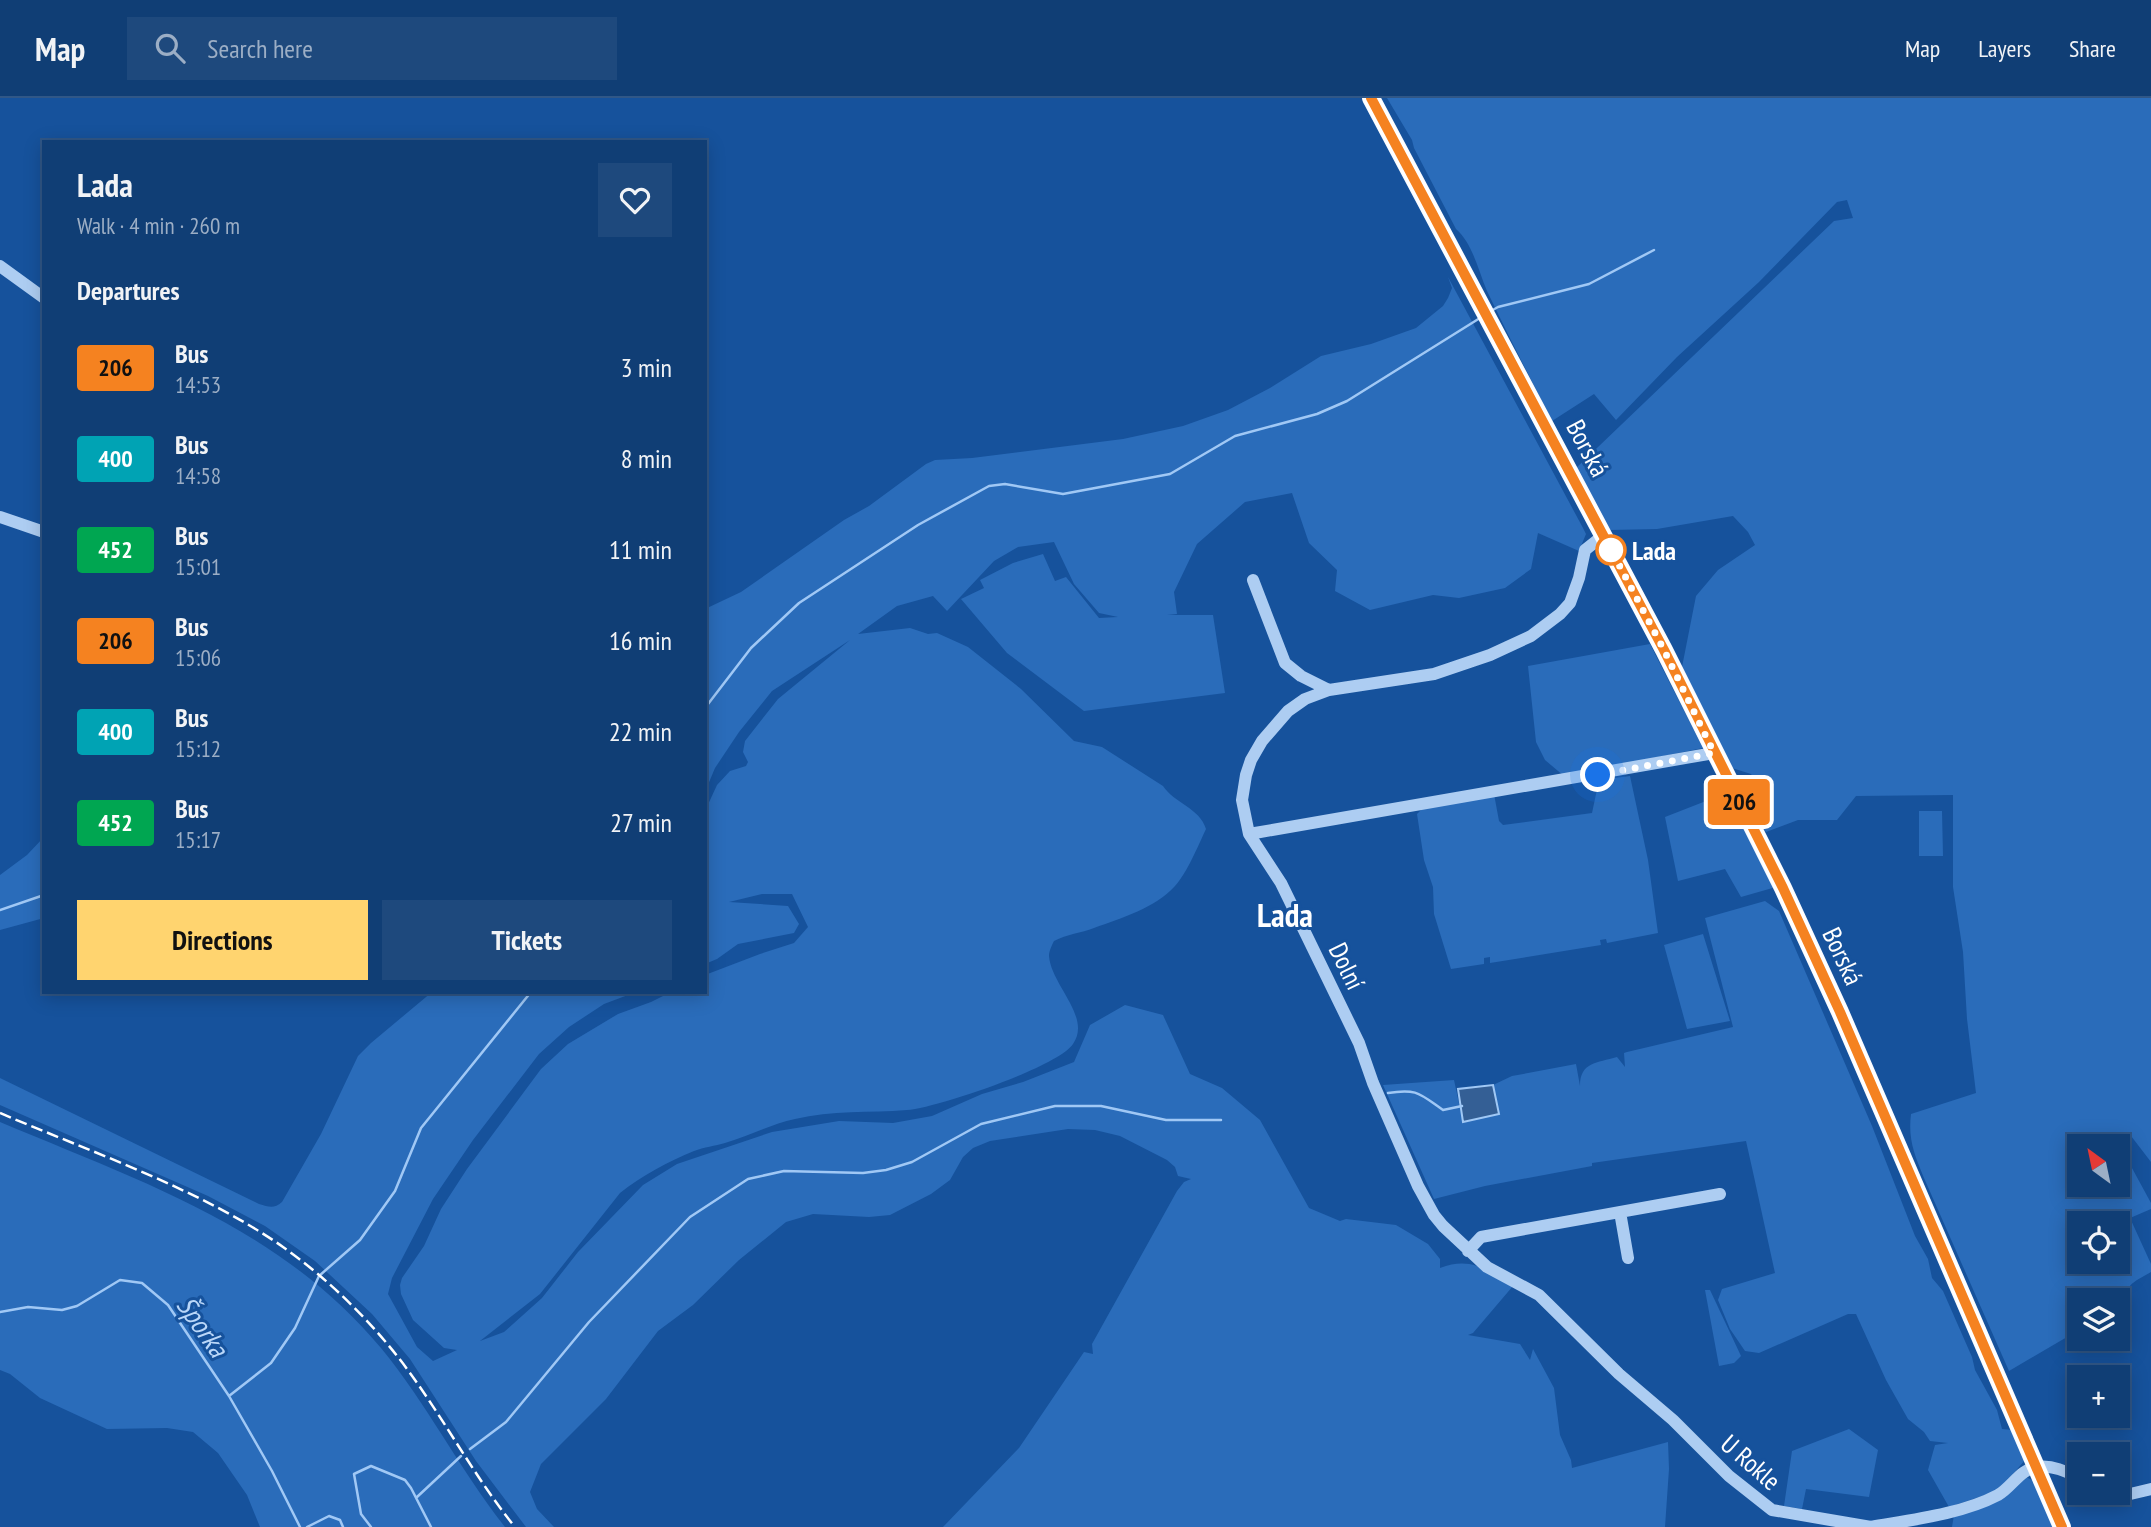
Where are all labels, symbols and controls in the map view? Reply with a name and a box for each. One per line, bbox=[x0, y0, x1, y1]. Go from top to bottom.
search box bbox=[127, 17, 617, 80]
text: Map bbox=[35, 27, 85, 70]
icon: search bbox=[151, 29, 189, 67]
text: Search here bbox=[207, 32, 313, 65]
text: Map bbox=[1905, 33, 1940, 64]
text: Layers bbox=[1978, 33, 2031, 64]
text: Share bbox=[2069, 33, 2116, 64]
text: Lada bbox=[77, 163, 133, 206]
button: heart bbox=[598, 163, 672, 237]
text: Walk · 4 min · 260 m bbox=[77, 211, 240, 240]
text: Departures bbox=[77, 274, 180, 307]
text: Bus bbox=[175, 337, 208, 370]
text: 3 min bbox=[621, 351, 672, 384]
text: 206 bbox=[98, 352, 133, 383]
text: 14:53 bbox=[175, 370, 221, 399]
street label: Borská bbox=[1559, 414, 1617, 482]
text: Bus bbox=[175, 428, 208, 461]
text: 8 min bbox=[621, 442, 672, 475]
text: 400 bbox=[98, 443, 133, 474]
text: 14:58 bbox=[175, 461, 221, 490]
text: Bus bbox=[175, 519, 208, 552]
text: 11 min bbox=[609, 533, 672, 566]
text: 452 bbox=[98, 534, 133, 565]
place label: Lada bbox=[1632, 534, 1676, 567]
marker: Lada bbox=[1596, 535, 1626, 565]
text: 15:01 bbox=[175, 552, 221, 581]
text: Bus bbox=[175, 610, 208, 643]
text: 16 min bbox=[609, 624, 672, 657]
text: 206 bbox=[98, 625, 133, 656]
text: 15:06 bbox=[175, 643, 221, 672]
text: Bus bbox=[175, 701, 208, 734]
text: 22 min bbox=[609, 715, 672, 748]
text: 400 bbox=[98, 716, 133, 747]
text: 15:12 bbox=[175, 734, 221, 763]
your location bbox=[1580, 757, 1615, 792]
line badge: 206 bbox=[1699, 779, 1779, 825]
text: 206 bbox=[1722, 786, 1756, 817]
text: Bus bbox=[175, 792, 208, 825]
text: 27 min bbox=[610, 806, 672, 839]
text: 452 bbox=[98, 807, 133, 838]
text: 15:17 bbox=[175, 825, 221, 854]
district label: Lada bbox=[1257, 893, 1313, 936]
button: Directions bbox=[77, 900, 368, 980]
button: Tickets bbox=[382, 900, 672, 980]
street label: Borská bbox=[1815, 922, 1871, 990]
street label: Dolní bbox=[1322, 937, 1373, 995]
north arrow bbox=[2067, 1134, 2130, 1197]
map controls bbox=[2067, 1134, 2130, 1505]
button: locate bbox=[2067, 1211, 2130, 1274]
water label: Šporka bbox=[169, 1288, 238, 1365]
button: layers bbox=[2067, 1288, 2130, 1351]
button: + bbox=[2067, 1365, 2130, 1428]
street label: U Rokle bbox=[1714, 1427, 1788, 1497]
button: − bbox=[2067, 1442, 2130, 1505]

